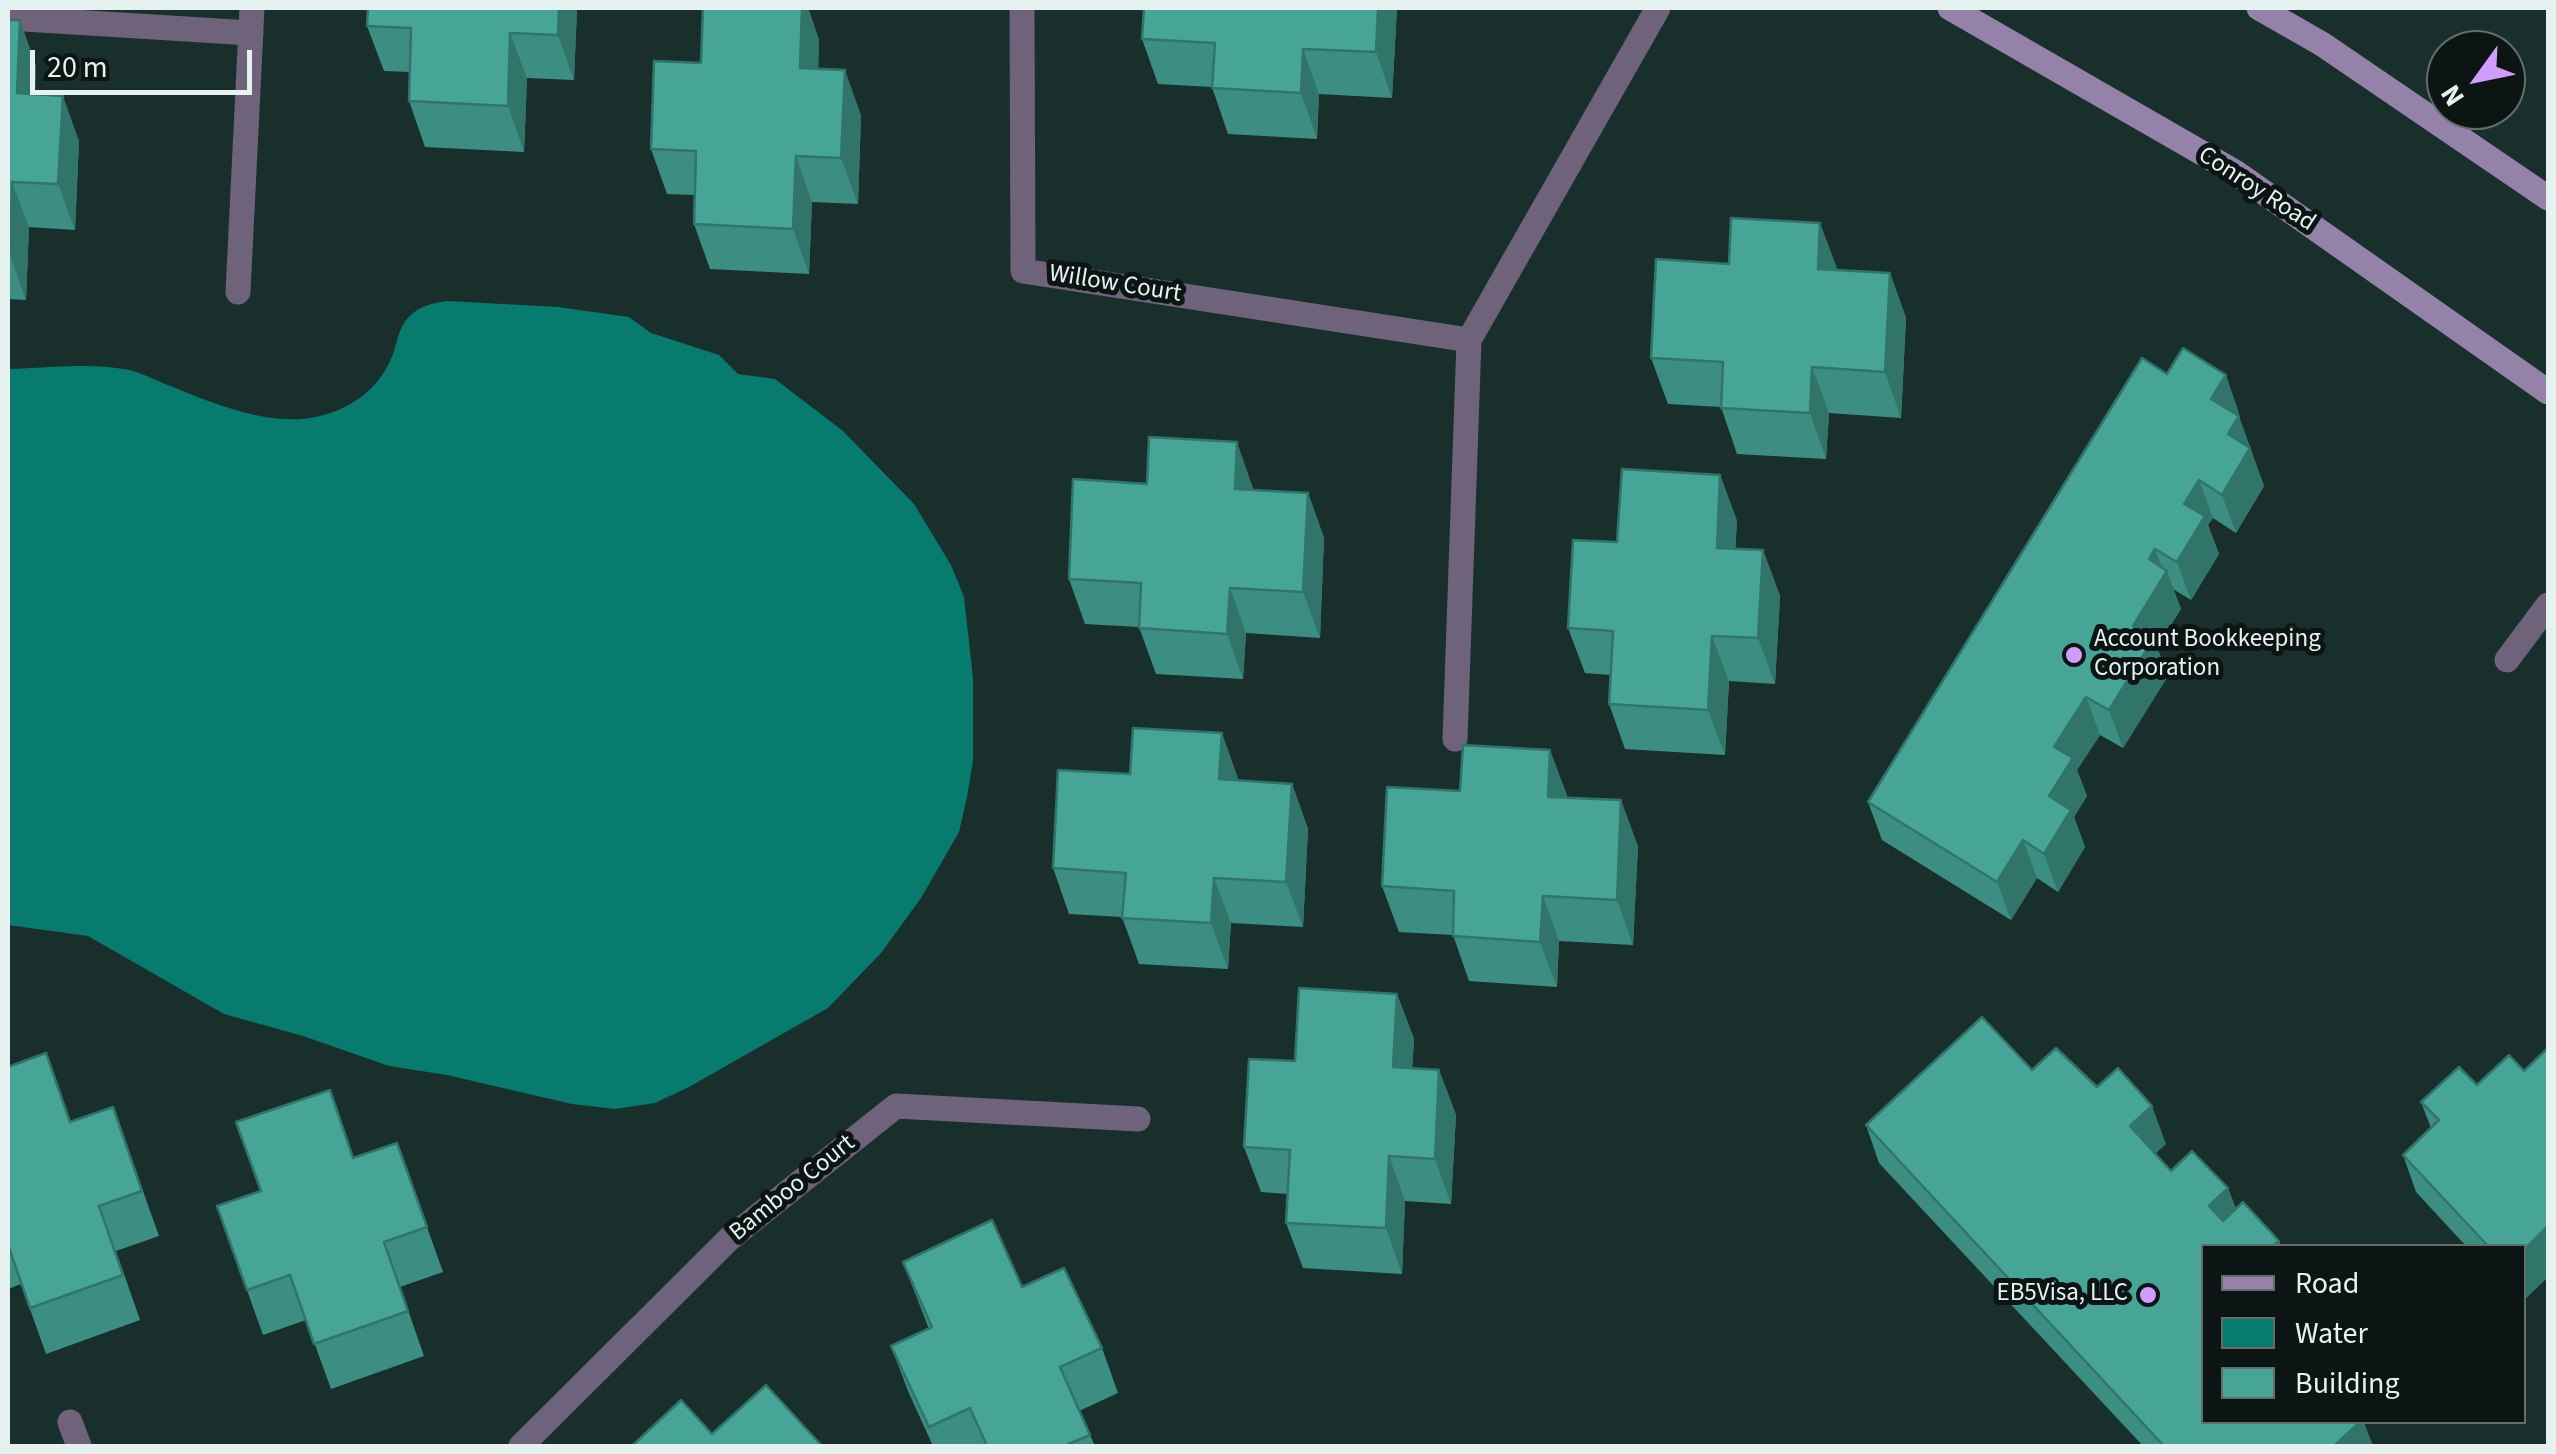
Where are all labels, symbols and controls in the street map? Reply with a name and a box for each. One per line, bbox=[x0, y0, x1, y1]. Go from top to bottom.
scale bar bbox=[35, 30, 258, 92]
north arrow bbox=[2426, 30, 2526, 130]
text: 20 m bbox=[47, 46, 108, 89]
text: N bbox=[2431, 77, 2474, 114]
street label: Conroy Road bbox=[2192, 141, 2320, 239]
street label: Willow Court bbox=[1047, 260, 1183, 310]
place label: Account Bookkeeping Corporation bbox=[2094, 626, 2321, 685]
marker: Account Bookkeeping Corporation bbox=[2063, 644, 2085, 666]
street label: Bamboo Court bbox=[724, 1129, 862, 1249]
legend bbox=[2201, 1244, 2526, 1424]
text: Road bbox=[2295, 1262, 2359, 1305]
place label: EB5Visa, LLC bbox=[1996, 1280, 2128, 1310]
marker: EB5Visa, LLC bbox=[2137, 1284, 2159, 1306]
text: Water bbox=[2295, 1312, 2368, 1355]
text: Building bbox=[2295, 1362, 2400, 1405]

